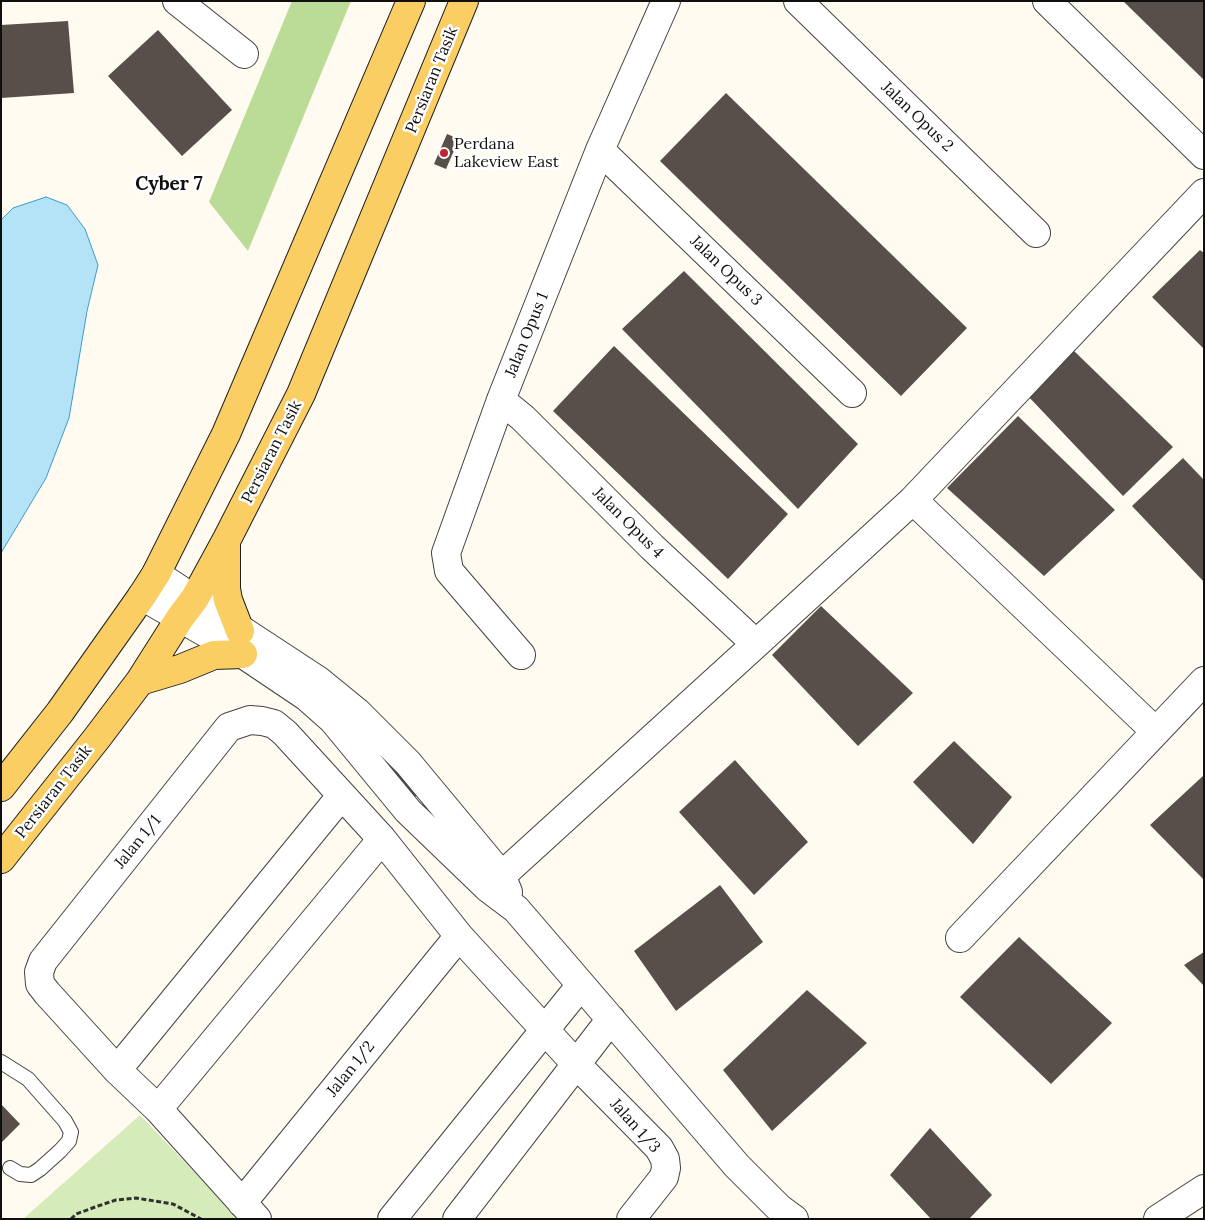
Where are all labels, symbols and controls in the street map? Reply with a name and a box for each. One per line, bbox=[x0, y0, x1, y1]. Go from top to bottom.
street label: Persiaran Tasik bbox=[402, 24, 462, 136]
street label: Jalan Opus 2 bbox=[877, 78, 957, 156]
place label: Perdana Lakeview East bbox=[454, 134, 559, 172]
marker: Perdana Lakeview East bbox=[438, 147, 450, 159]
district label: Cyber 7 bbox=[135, 174, 203, 196]
street label: Jalan Opus 3 bbox=[686, 232, 766, 310]
street label: Jalan Opus 1 bbox=[501, 290, 553, 380]
street label: Persiaran Tasik bbox=[238, 397, 306, 507]
street label: Jalan Opus 4 bbox=[588, 483, 668, 563]
street label: Persiaran Tasik bbox=[12, 742, 96, 842]
street label: Jalan 1/1 bbox=[111, 812, 165, 872]
street label: Jalan 1/2 bbox=[323, 1037, 379, 1101]
street label: Jalan 1/3 bbox=[606, 1095, 664, 1157]

